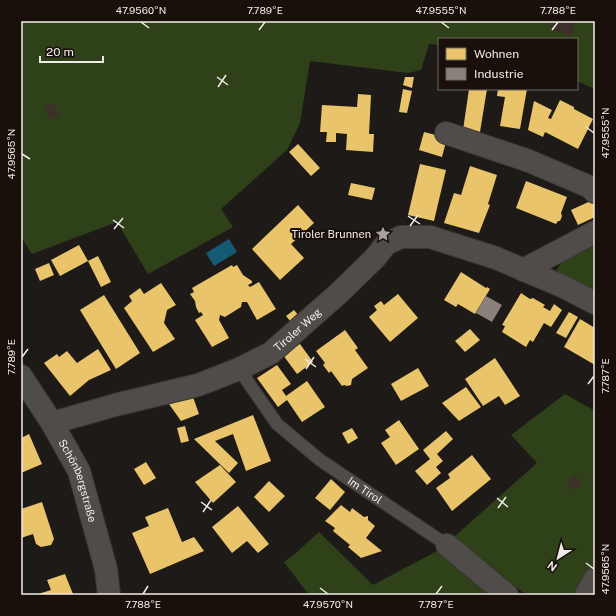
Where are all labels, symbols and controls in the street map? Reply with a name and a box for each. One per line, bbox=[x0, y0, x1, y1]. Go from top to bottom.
text: 47.9560°N bbox=[116, 4, 166, 16]
text: 7.789°E bbox=[247, 4, 283, 16]
text: 47.9555°N bbox=[416, 4, 466, 16]
text: 7.788°E bbox=[540, 4, 576, 16]
scale bar bbox=[40, 38, 103, 64]
legend bbox=[438, 38, 578, 90]
text: 20 m bbox=[46, 45, 74, 59]
text: Wohnen bbox=[474, 47, 519, 61]
text: Industrie bbox=[474, 67, 524, 81]
text: 47.9555°N bbox=[599, 108, 611, 158]
text: 47.9565°N bbox=[5, 129, 17, 179]
place icon: Tiroler Brunnen bbox=[374, 225, 392, 243]
place label: Tiroler Brunnen bbox=[292, 228, 371, 240]
street label: Tiroler Weg bbox=[271, 306, 324, 354]
text: 7.789°E bbox=[5, 339, 17, 375]
text: 7.787°E bbox=[599, 358, 611, 394]
street label: Schönbergstraße bbox=[56, 437, 99, 524]
street label: Im Tirol bbox=[346, 474, 384, 506]
north arrow bbox=[538, 538, 578, 578]
text: 47.9565°N bbox=[599, 544, 611, 594]
text: N bbox=[545, 559, 559, 573]
text: 7.788°E bbox=[125, 598, 161, 610]
text: 47.9570°N bbox=[303, 598, 353, 610]
text: 7.787°E bbox=[418, 598, 454, 610]

